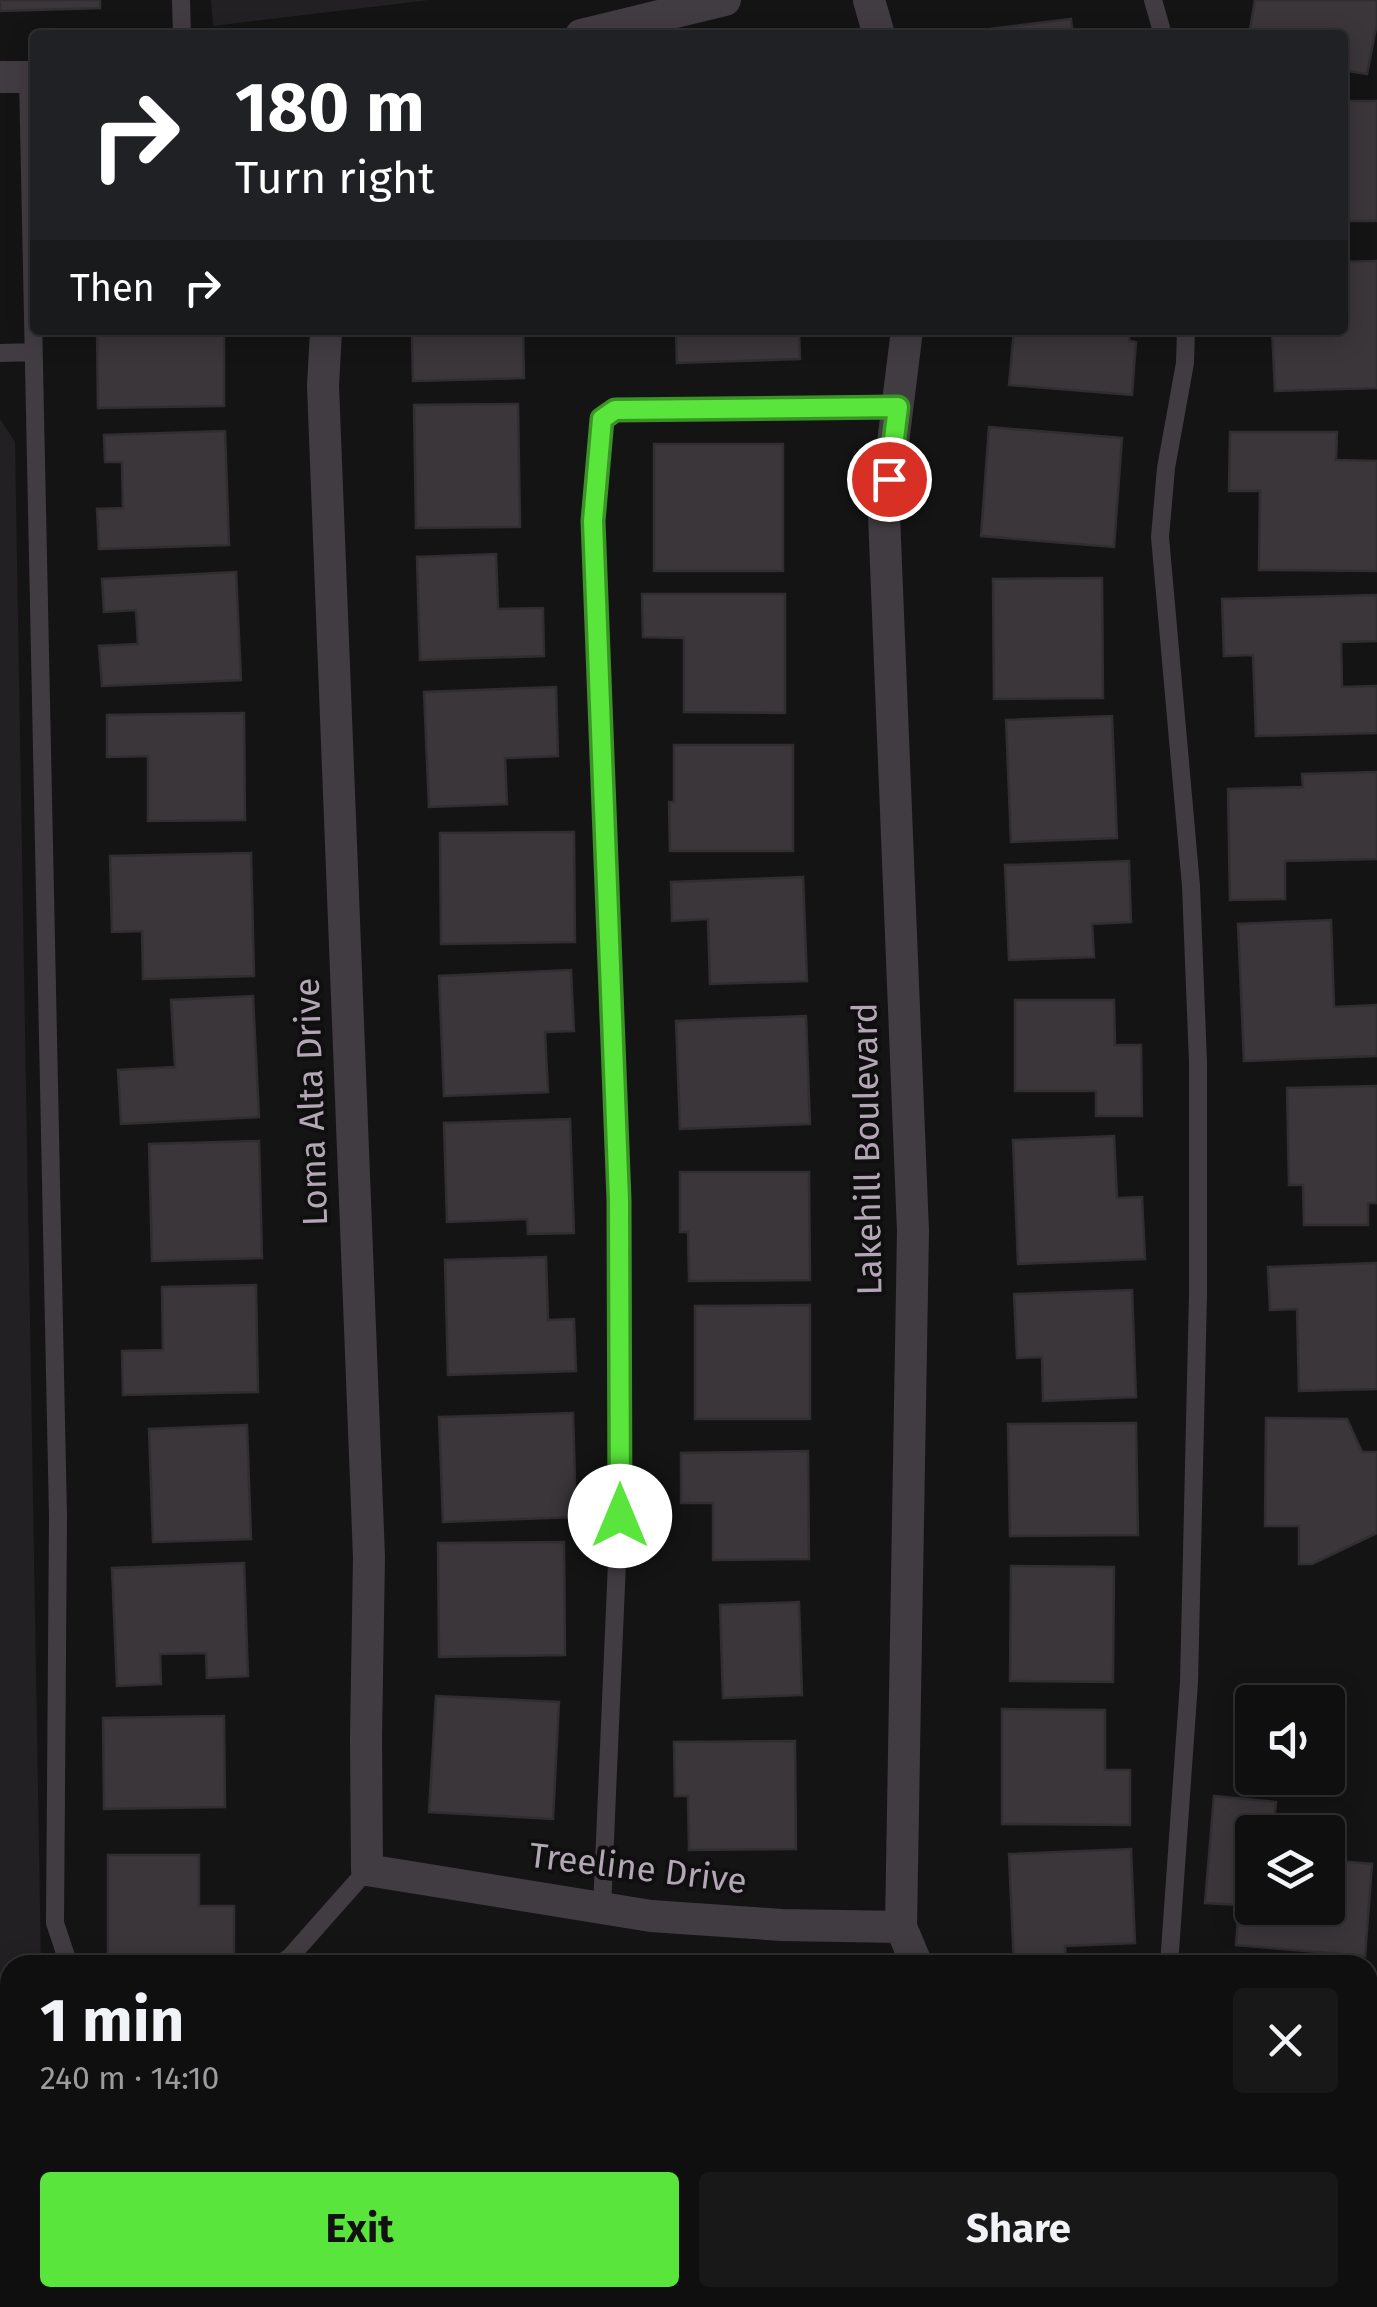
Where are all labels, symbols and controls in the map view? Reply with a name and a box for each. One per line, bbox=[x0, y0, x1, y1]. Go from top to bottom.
text: 180 m bbox=[235, 66, 425, 150]
icon: right bbox=[70, 70, 200, 200]
text: Turn right bbox=[235, 151, 434, 205]
icon: right bbox=[175, 260, 230, 315]
text: Then bbox=[70, 265, 155, 311]
pin bbox=[847, 437, 932, 522]
icon: arrive bbox=[862, 452, 917, 507]
street label: Loma Alta Drive bbox=[286, 977, 336, 1227]
street label: Lakehill Boulevard bbox=[843, 1002, 891, 1296]
position arrow bbox=[568, 1464, 672, 1568]
map controls bbox=[1235, 1685, 1345, 1925]
button: sound bbox=[1235, 1685, 1345, 1795]
button: layers bbox=[1235, 1815, 1345, 1925]
street label: Treeline Drive bbox=[527, 1834, 749, 1902]
text: 1 min bbox=[40, 1985, 184, 2057]
button: close bbox=[1233, 1988, 1338, 2093]
text: 240 m · 14:10 bbox=[40, 2059, 219, 2097]
button: Exit bbox=[40, 2172, 679, 2287]
button: Share bbox=[699, 2172, 1338, 2287]

